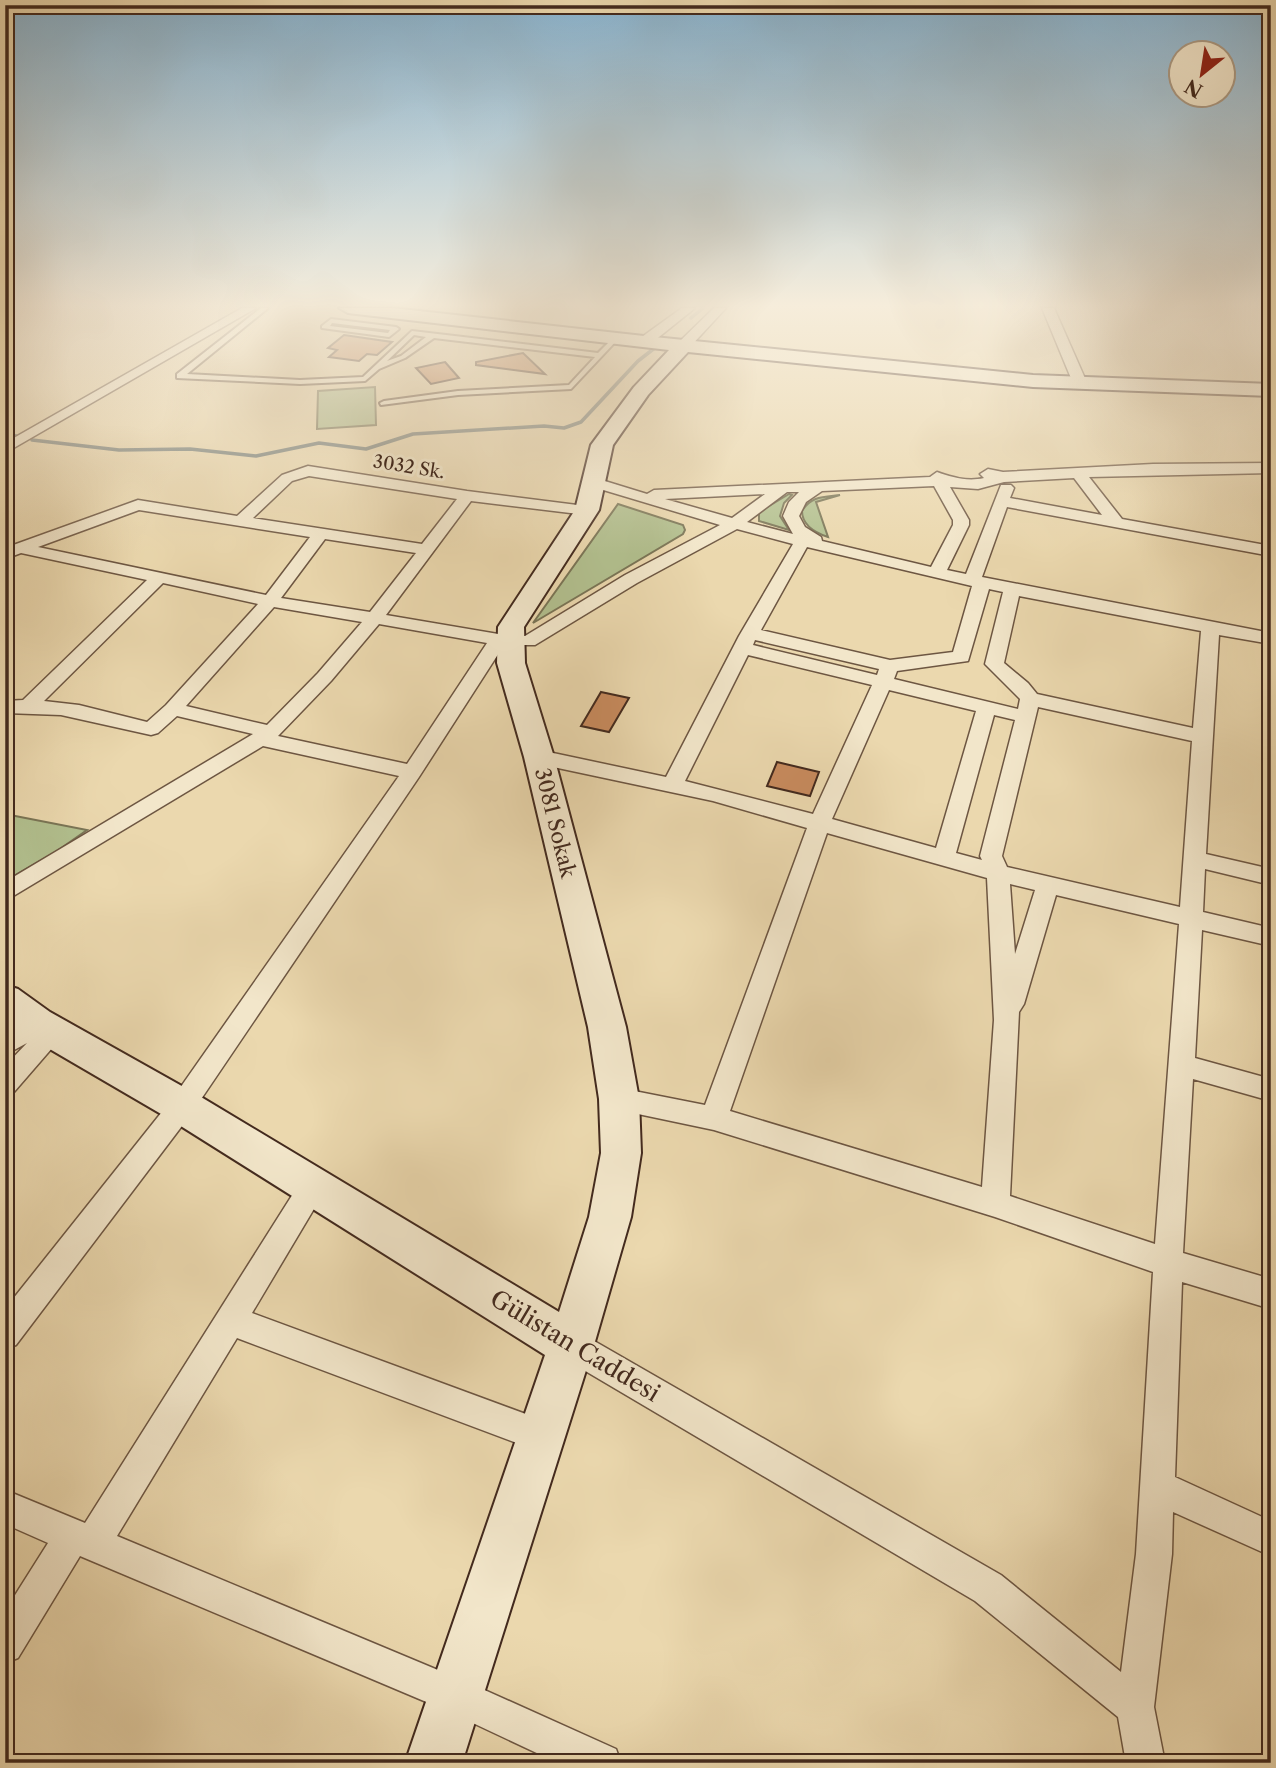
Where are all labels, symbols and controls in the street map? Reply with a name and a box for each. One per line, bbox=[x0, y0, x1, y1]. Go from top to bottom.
north arrow bbox=[1168, 38, 1238, 108]
text: N bbox=[1181, 74, 1207, 102]
street label: 3032 Sk. bbox=[372, 450, 446, 484]
street label: 3081 Sokak bbox=[530, 765, 581, 881]
street label: Gülistan Caddesi bbox=[485, 1284, 665, 1408]

